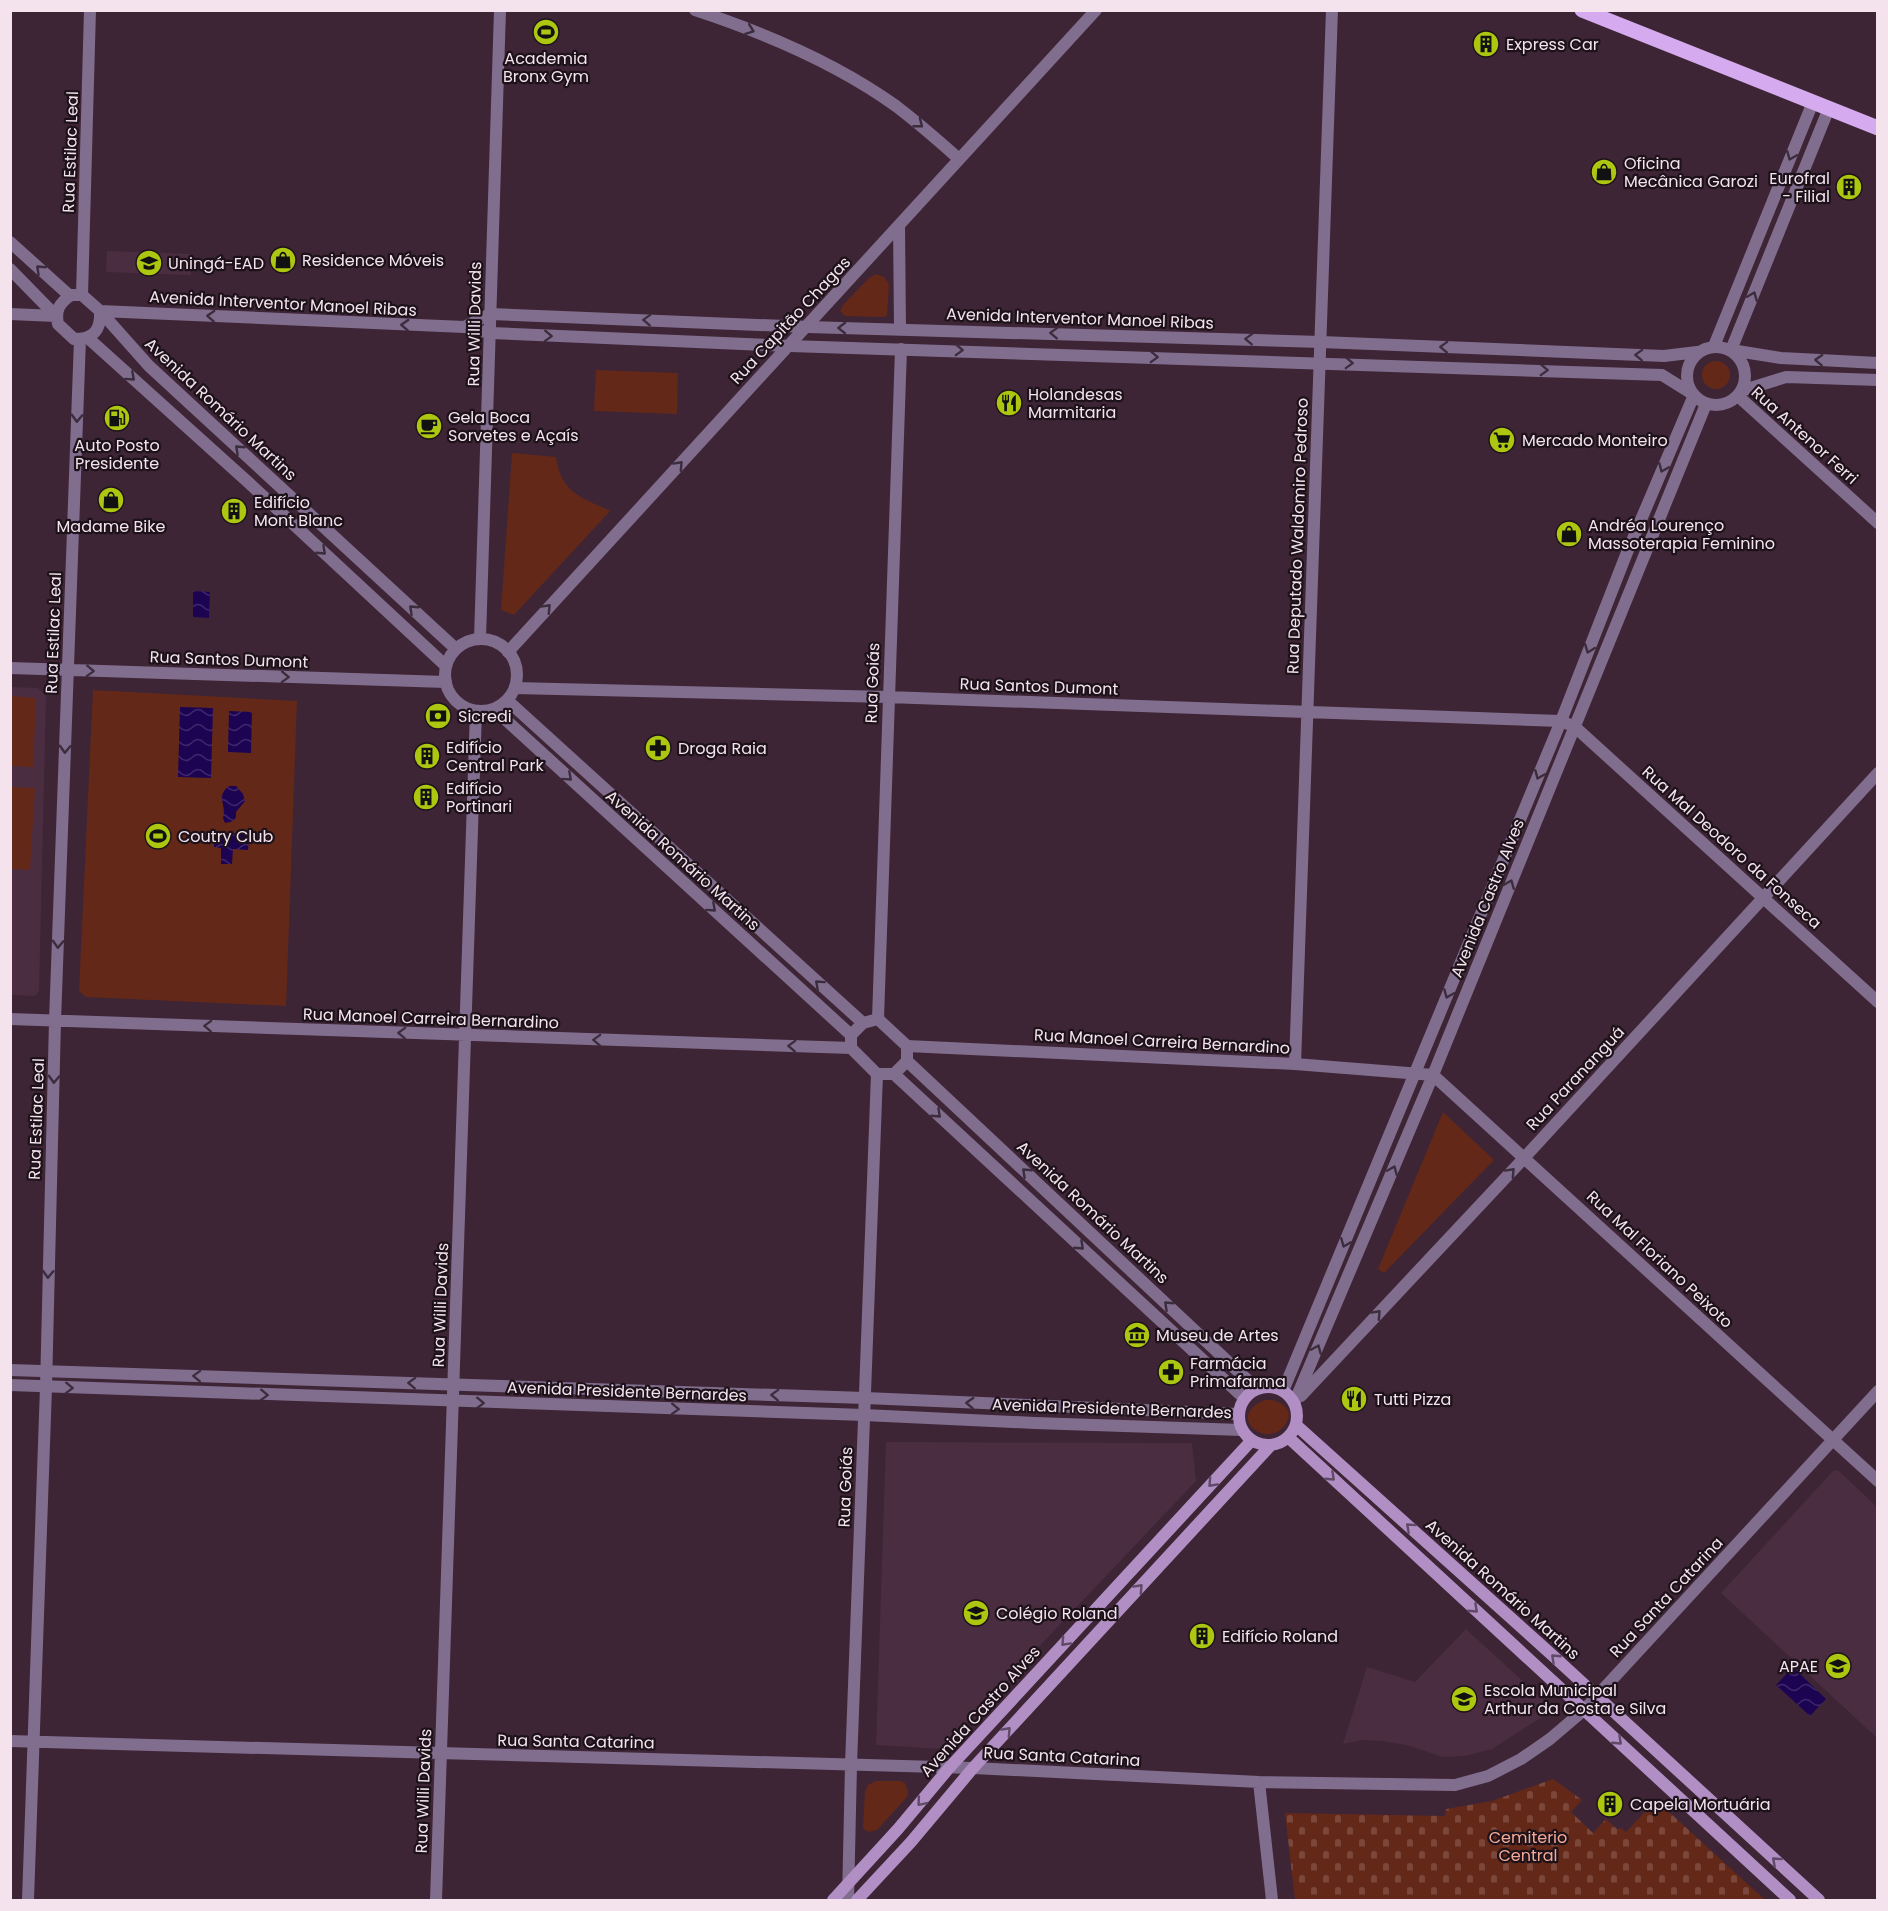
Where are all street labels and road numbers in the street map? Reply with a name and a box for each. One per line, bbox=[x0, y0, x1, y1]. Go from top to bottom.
street label: Rua Estilac Leal bbox=[57, 91, 84, 213]
street label: Rua Capitão Chagas bbox=[725, 251, 856, 389]
street label: Rua Willi Davids bbox=[462, 261, 487, 387]
street label: Avenida Interventor Manoel Ribas bbox=[149, 285, 417, 322]
street label: Avenida Interventor Manoel Ribas bbox=[946, 302, 1214, 335]
street label: Avenida Romário Martins bbox=[140, 333, 302, 486]
street label: Rua Antenor Ferri bbox=[1746, 381, 1863, 490]
street label: Rua Deputado Waldomiro Pedroso bbox=[1281, 397, 1314, 675]
street label: Rua Estilac Leal bbox=[40, 572, 67, 694]
street label: Rua Goiás bbox=[860, 642, 885, 724]
street label: Rua Santos Dumont bbox=[149, 645, 309, 674]
street label: Rua Santos Dumont bbox=[959, 672, 1119, 701]
street label: Rua Mal Deodoro da Fonseca bbox=[1637, 760, 1826, 934]
street label: Avenida Romário Martins bbox=[601, 785, 765, 936]
street label: Avenida Castro Alves bbox=[1445, 815, 1530, 981]
street label: Rua Manoel Carreira Bernardino bbox=[303, 1003, 559, 1034]
street label: Rua Parananguá bbox=[1521, 1021, 1630, 1136]
street label: Rua Manoel Carreira Bernardino bbox=[1033, 1023, 1291, 1060]
street label: Rua Estilac Leal bbox=[23, 1058, 50, 1180]
street label: Avenida Romário Martins bbox=[1012, 1136, 1174, 1289]
street label: Rua Mal Floriano Peixoto bbox=[1581, 1185, 1738, 1333]
street label: Rua Willi Davids bbox=[427, 1242, 454, 1368]
street label: Avenida Presidente Bernardes bbox=[507, 1376, 747, 1407]
street label: Avenida Presidente Bernardes bbox=[992, 1393, 1232, 1424]
street label: Rua Goiás bbox=[833, 1446, 858, 1528]
street label: Avenida Romário Martins bbox=[1421, 1514, 1585, 1665]
street label: Rua Santa Catarina bbox=[1604, 1532, 1728, 1663]
street label: Avenida Castro Alves bbox=[915, 1641, 1046, 1782]
street label: Rua Willi Davids bbox=[410, 1728, 437, 1854]
street label: Rua Santa Catarina bbox=[497, 1729, 655, 1754]
street label: Rua Santa Catarina bbox=[983, 1741, 1141, 1772]

